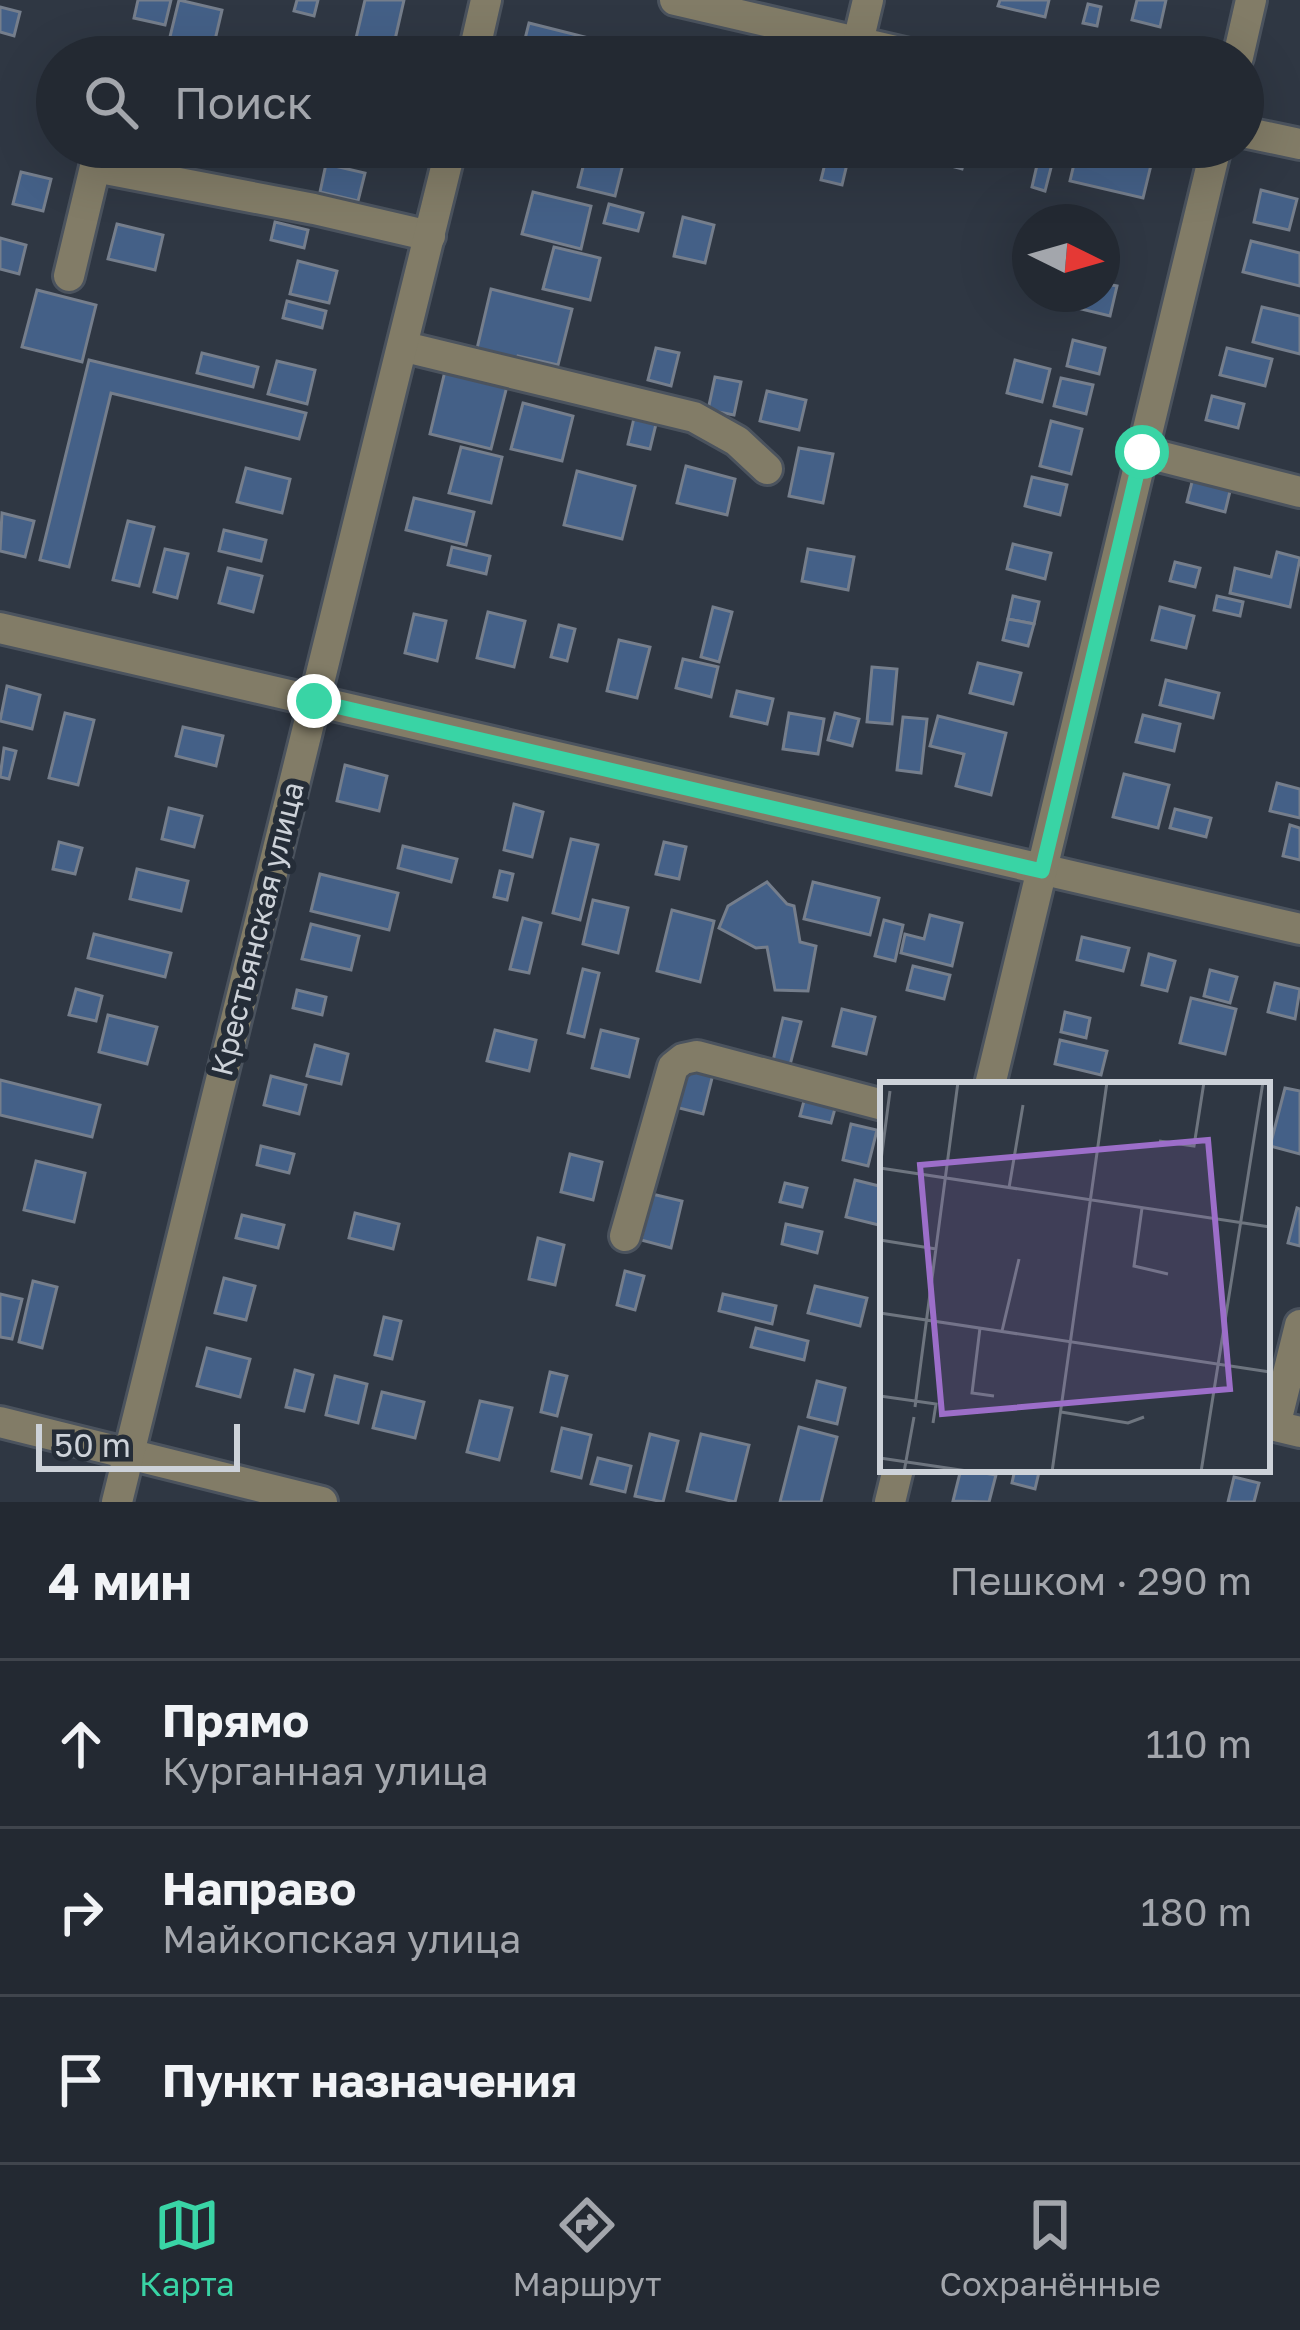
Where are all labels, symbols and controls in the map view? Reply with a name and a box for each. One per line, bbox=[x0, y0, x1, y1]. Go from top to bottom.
search box bbox=[36, 36, 1264, 168]
icon: search bbox=[78, 69, 144, 135]
text: Поиск bbox=[174, 75, 313, 129]
north arrow bbox=[1012, 204, 1120, 312]
route start bbox=[1115, 425, 1169, 479]
route end bbox=[287, 674, 341, 728]
street label: Крестьянская улица bbox=[203, 778, 311, 1080]
inset map bbox=[880, 1082, 1270, 1472]
scale bar bbox=[36, 1418, 240, 1471]
text: 50 m bbox=[54, 1425, 131, 1464]
text: 4 мин bbox=[48, 1550, 192, 1611]
text: Пешком · 290 m bbox=[950, 1557, 1252, 1604]
text: Прямо bbox=[162, 1693, 309, 1747]
icon: ahead bbox=[48, 1711, 114, 1777]
text: 110 m bbox=[1146, 1720, 1252, 1767]
text: Курганная улица bbox=[162, 1747, 489, 1794]
text: Направо bbox=[162, 1861, 356, 1915]
icon: right bbox=[48, 1879, 114, 1945]
text: 180 m bbox=[1141, 1888, 1252, 1935]
text: Майкопская улица bbox=[162, 1915, 521, 1962]
icon: arrive bbox=[48, 2047, 114, 2113]
text: Пункт назначения bbox=[162, 2053, 577, 2107]
tab: Карта bbox=[139, 2192, 235, 2303]
tab: Маршрут bbox=[513, 2192, 662, 2303]
tab: Сохранённые bbox=[940, 2192, 1161, 2303]

